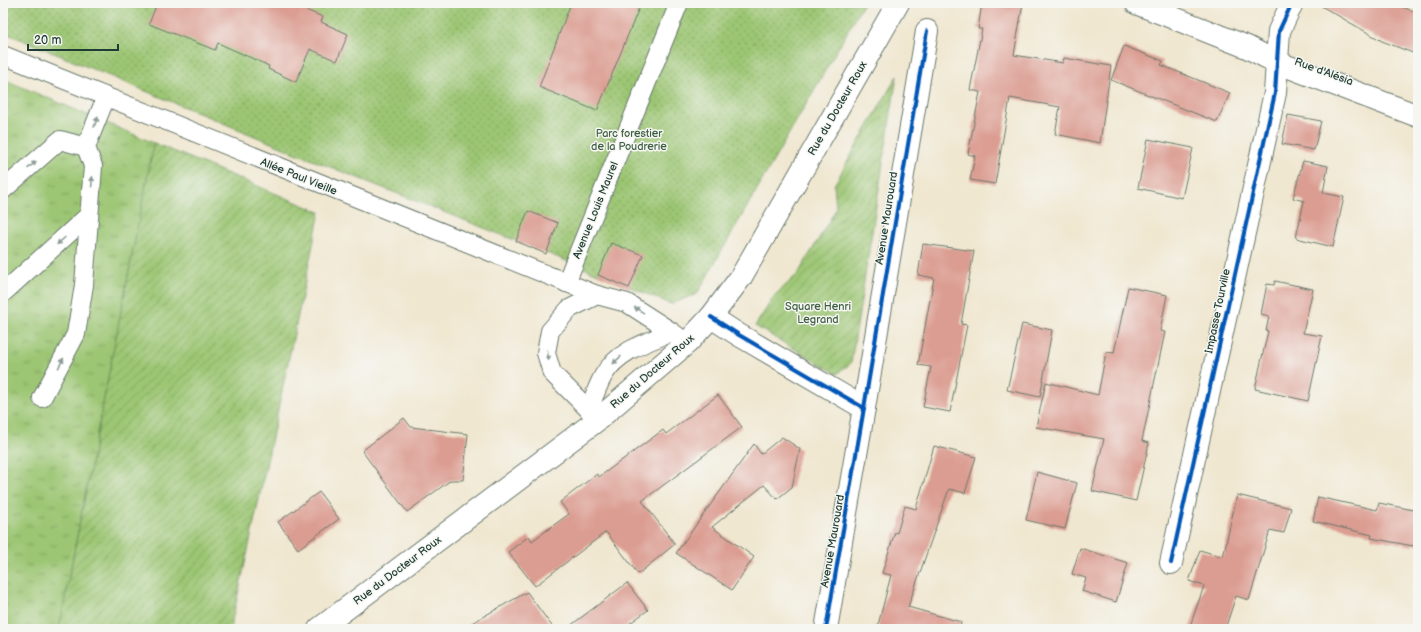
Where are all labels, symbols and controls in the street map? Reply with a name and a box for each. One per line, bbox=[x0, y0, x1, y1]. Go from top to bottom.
scale bar bbox=[28, 26, 118, 52]
text: 20 m bbox=[34, 33, 61, 48]
street label: Rue d'Alésia bbox=[1293, 55, 1355, 88]
street label: Rue du Docteur Roux bbox=[805, 59, 870, 158]
one-way arrow bbox=[94, 116, 100, 128]
park label: Parc forestier de la Poudrerie bbox=[591, 127, 667, 153]
street label: Allée Paul Vieille bbox=[259, 155, 339, 198]
one-way arrow bbox=[27, 160, 38, 169]
street label: Avenue Louis Maurel bbox=[570, 160, 621, 261]
street label: Avenue Maurouard bbox=[873, 171, 900, 266]
one-way arrow bbox=[89, 176, 95, 188]
one-way arrow bbox=[56, 236, 65, 245]
street label: Impasse Tourville bbox=[1202, 267, 1233, 355]
park label: Square Henri Legrand bbox=[785, 300, 851, 326]
one-way arrow bbox=[634, 306, 644, 314]
street label: Rue du Docteur Roux bbox=[608, 331, 697, 411]
one-way arrow bbox=[545, 348, 551, 361]
one-way arrow bbox=[613, 355, 622, 364]
one-way arrow bbox=[57, 358, 64, 369]
street label: Avenue Maurouard bbox=[818, 494, 847, 589]
street label: Rue du Docteur Roux bbox=[351, 533, 444, 608]

